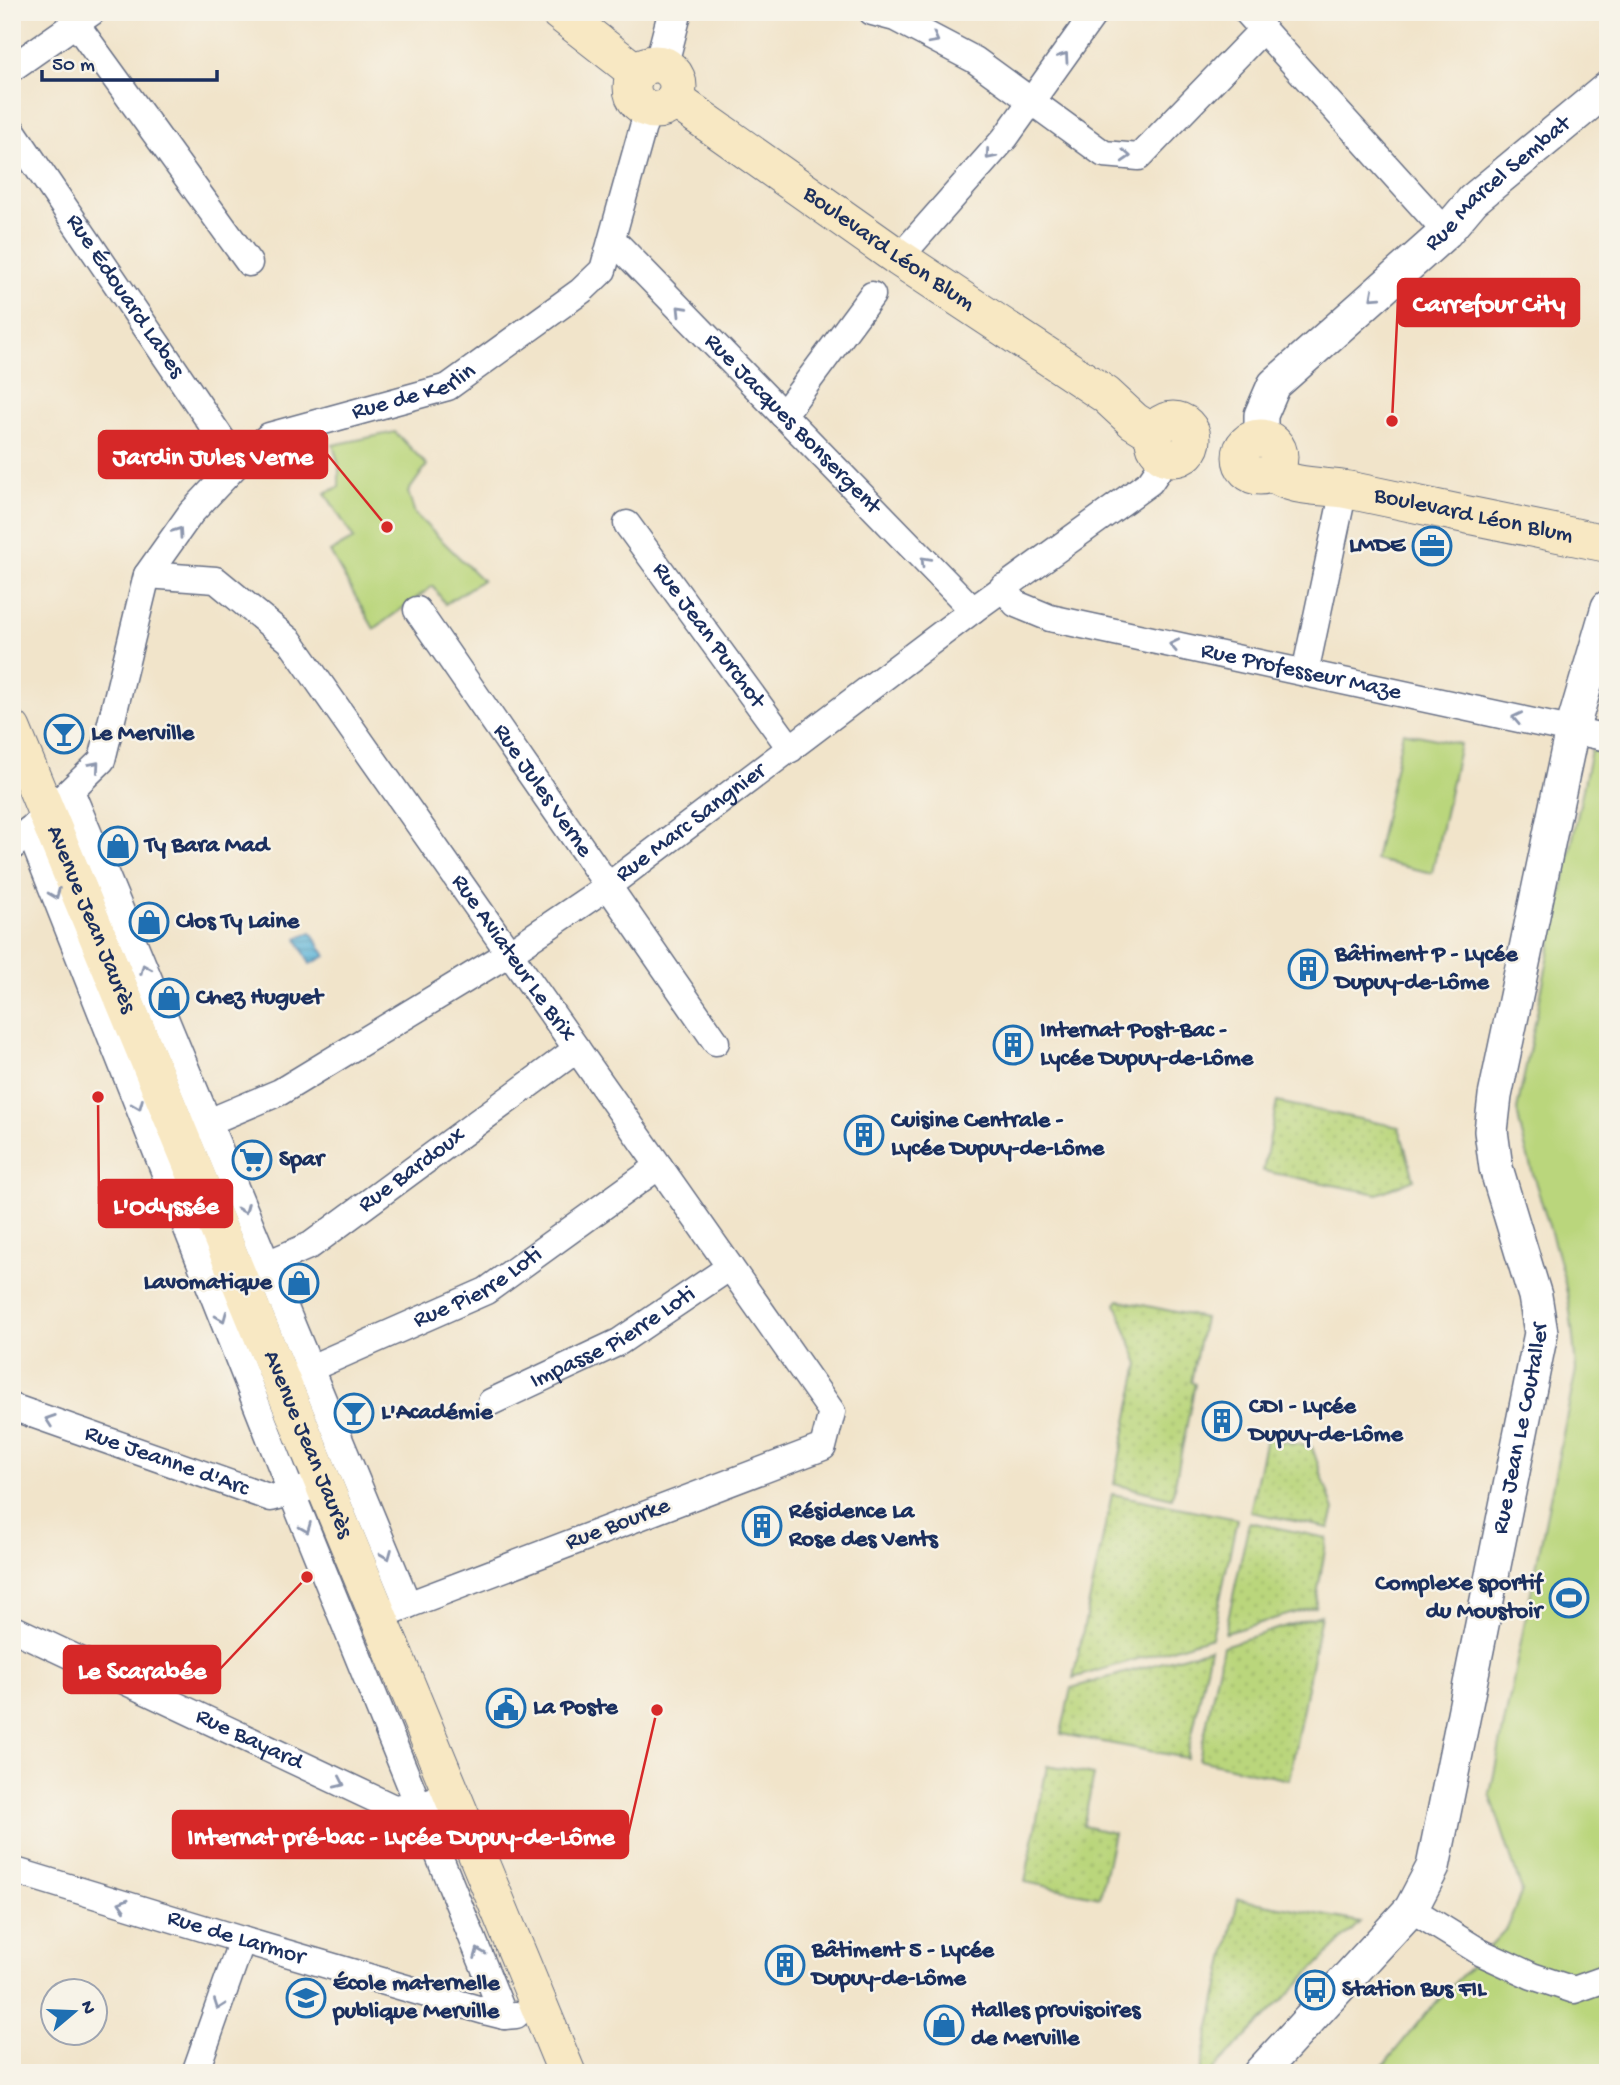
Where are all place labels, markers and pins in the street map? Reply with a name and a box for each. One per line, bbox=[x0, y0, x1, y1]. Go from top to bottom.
callout: Carrefour City bbox=[1398, 279, 1579, 326]
callout: Jardin Jules Verne bbox=[99, 431, 327, 478]
office icon: LMDE bbox=[1411, 525, 1453, 567]
place label: LMDE bbox=[1349, 532, 1407, 561]
bar icon: Le Merville bbox=[43, 713, 85, 755]
place label: Le Merville bbox=[91, 720, 196, 749]
shop icon: Ty Bara Mad bbox=[97, 825, 139, 867]
place label: Ty Bara Mad bbox=[143, 832, 272, 861]
shop icon: Clos Ty Laine bbox=[128, 901, 170, 943]
place label: Clos Ty Laine bbox=[176, 908, 301, 937]
place label: Bâtiment P - Lycée Dupuy-de-Lôme bbox=[1333, 941, 1519, 998]
building icon: Bâtiment P - Lycée Dupuy-de-Lôme bbox=[1287, 948, 1329, 990]
shop icon: Chez Huguet bbox=[148, 977, 190, 1019]
place label: Chez Huguet bbox=[196, 984, 325, 1013]
place label: Internat Post-Bac - Lycée Dupuy-de-Lôme bbox=[1040, 1017, 1255, 1074]
building icon: Internat Post-Bac - Lycée Dupuy-de-Lôme bbox=[992, 1024, 1034, 1066]
place label: Cuisine Centrale - Lycée Dupuy-de-Lôme bbox=[891, 1107, 1106, 1164]
building icon: Cuisine Centrale - Lycée Dupuy-de-Lôme bbox=[843, 1114, 885, 1156]
supermarket icon: Spar bbox=[231, 1139, 273, 1181]
place label: Spar bbox=[279, 1146, 326, 1175]
callout: L'Odyssée bbox=[99, 1180, 232, 1227]
shop icon: Lavomatique bbox=[278, 1262, 320, 1304]
place label: Lavomatique bbox=[143, 1269, 274, 1298]
bar icon: L'Académie bbox=[333, 1392, 375, 1434]
place label: CDI - Lycée Dupuy-de-Lôme bbox=[1247, 1393, 1405, 1450]
place label: L'Académie bbox=[381, 1399, 494, 1428]
building icon: CDI - Lycée Dupuy-de-Lôme bbox=[1201, 1400, 1243, 1442]
place label: Résidence La Rose des Vents bbox=[788, 1498, 939, 1555]
building icon: Résidence La Rose des Vents bbox=[741, 1505, 783, 1547]
place label: Complexe sportif du Moustoir bbox=[1375, 1570, 1545, 1627]
sports icon: Complexe sportif du Moustoir bbox=[1548, 1577, 1590, 1619]
callout: Le Scarabée bbox=[64, 1646, 220, 1693]
public building icon: La Poste bbox=[485, 1687, 527, 1729]
place label: La Poste bbox=[533, 1694, 619, 1723]
callout: Internat pré-bac - Lycée Dupuy-de-Lôme bbox=[173, 1811, 628, 1858]
place label: Bâtiment 5 - Lycée Dupuy-de-Lôme bbox=[810, 1937, 996, 1994]
building icon: Bâtiment 5 - Lycée Dupuy-de-Lôme bbox=[764, 1944, 806, 1986]
bus stop icon: Station Bus FIL bbox=[1294, 1969, 1336, 2011]
place label: École maternelle publique Merville bbox=[332, 1970, 501, 2027]
place label: Station Bus FIL bbox=[1342, 1976, 1488, 2005]
school or university icon: École maternelle publique Merville bbox=[285, 1977, 327, 2019]
place label: Halles provisoires de Merville bbox=[971, 1997, 1141, 2054]
shop icon: Halles provisoires de Merville bbox=[923, 2004, 965, 2046]

